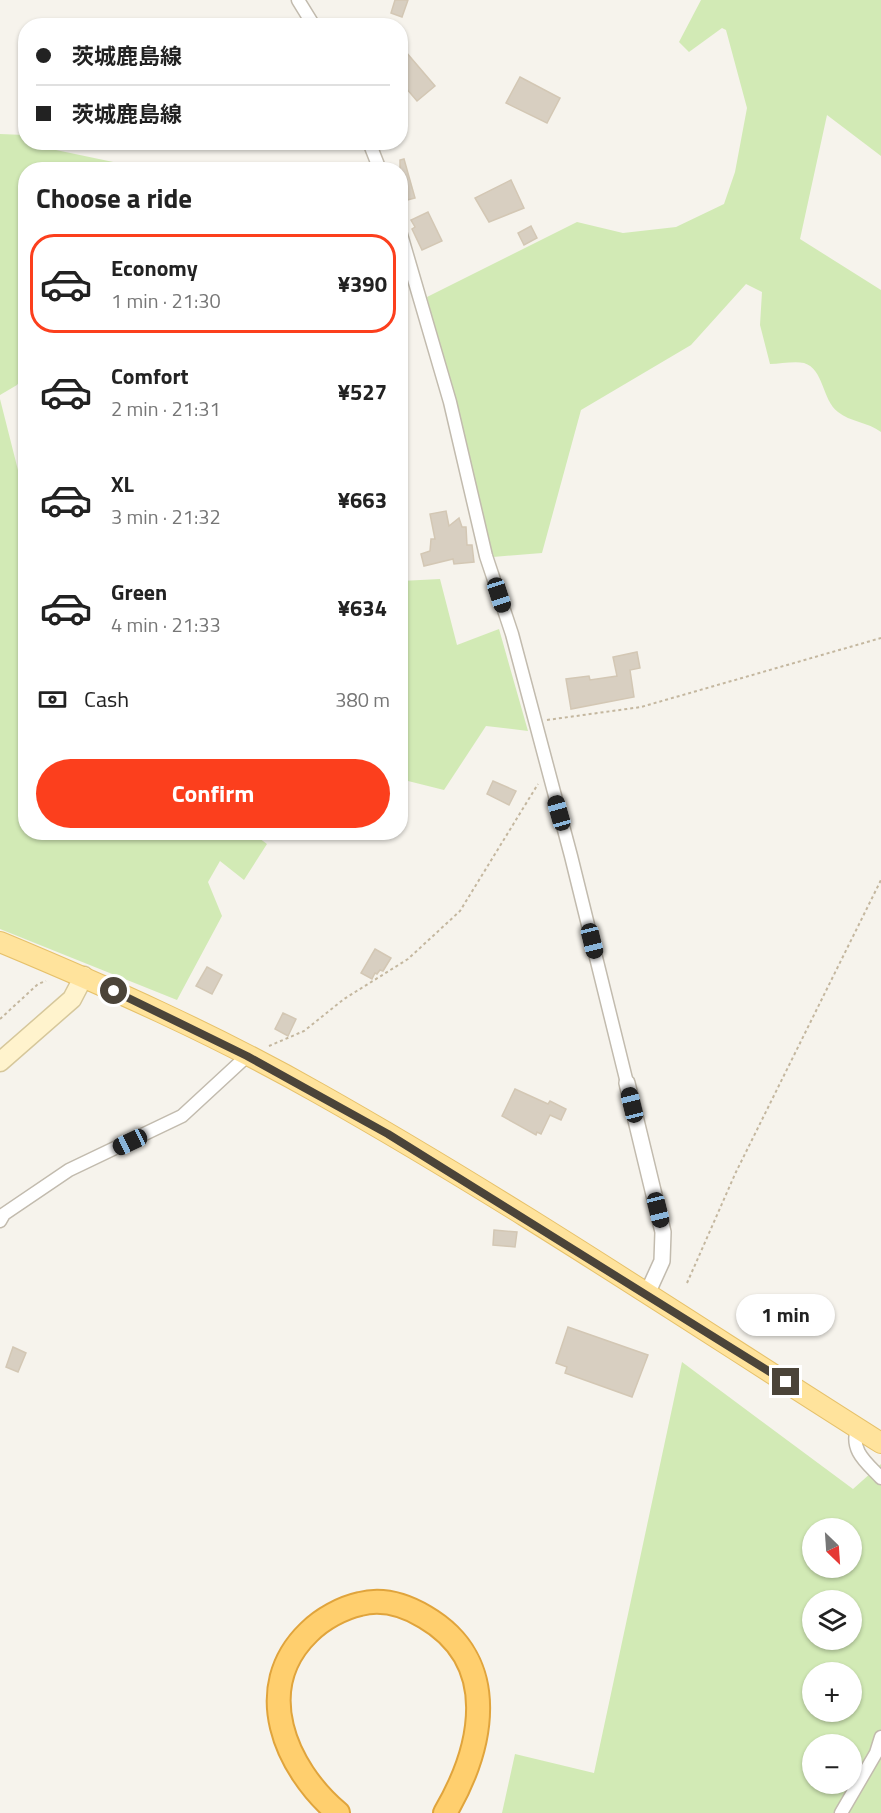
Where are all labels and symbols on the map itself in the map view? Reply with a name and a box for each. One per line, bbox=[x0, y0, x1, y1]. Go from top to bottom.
car bbox=[485, 575, 513, 615]
car bbox=[545, 793, 573, 833]
car bbox=[579, 921, 605, 961]
route start bbox=[100, 977, 127, 1004]
car bbox=[619, 1085, 645, 1125]
car bbox=[110, 1126, 150, 1158]
car bbox=[645, 1190, 671, 1230]
callout: 1 min bbox=[736, 1295, 836, 1337]
route end bbox=[772, 1368, 799, 1395]
north arrow bbox=[802, 1518, 862, 1578]

